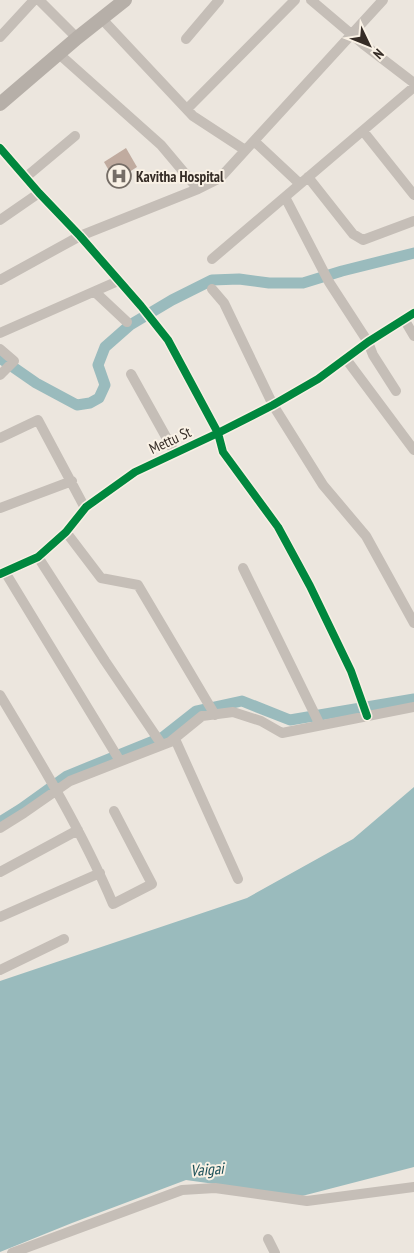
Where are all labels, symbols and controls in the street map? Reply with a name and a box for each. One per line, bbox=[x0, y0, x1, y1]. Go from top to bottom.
north arrow bbox=[344, 20, 394, 70]
text: N bbox=[369, 45, 388, 63]
hospital icon: Kavitha Hospital bbox=[106, 163, 132, 189]
place label: Kavitha Hospital bbox=[136, 167, 224, 186]
street label: Mettu St bbox=[146, 422, 194, 458]
water label: Vaigai bbox=[190, 1158, 227, 1180]

